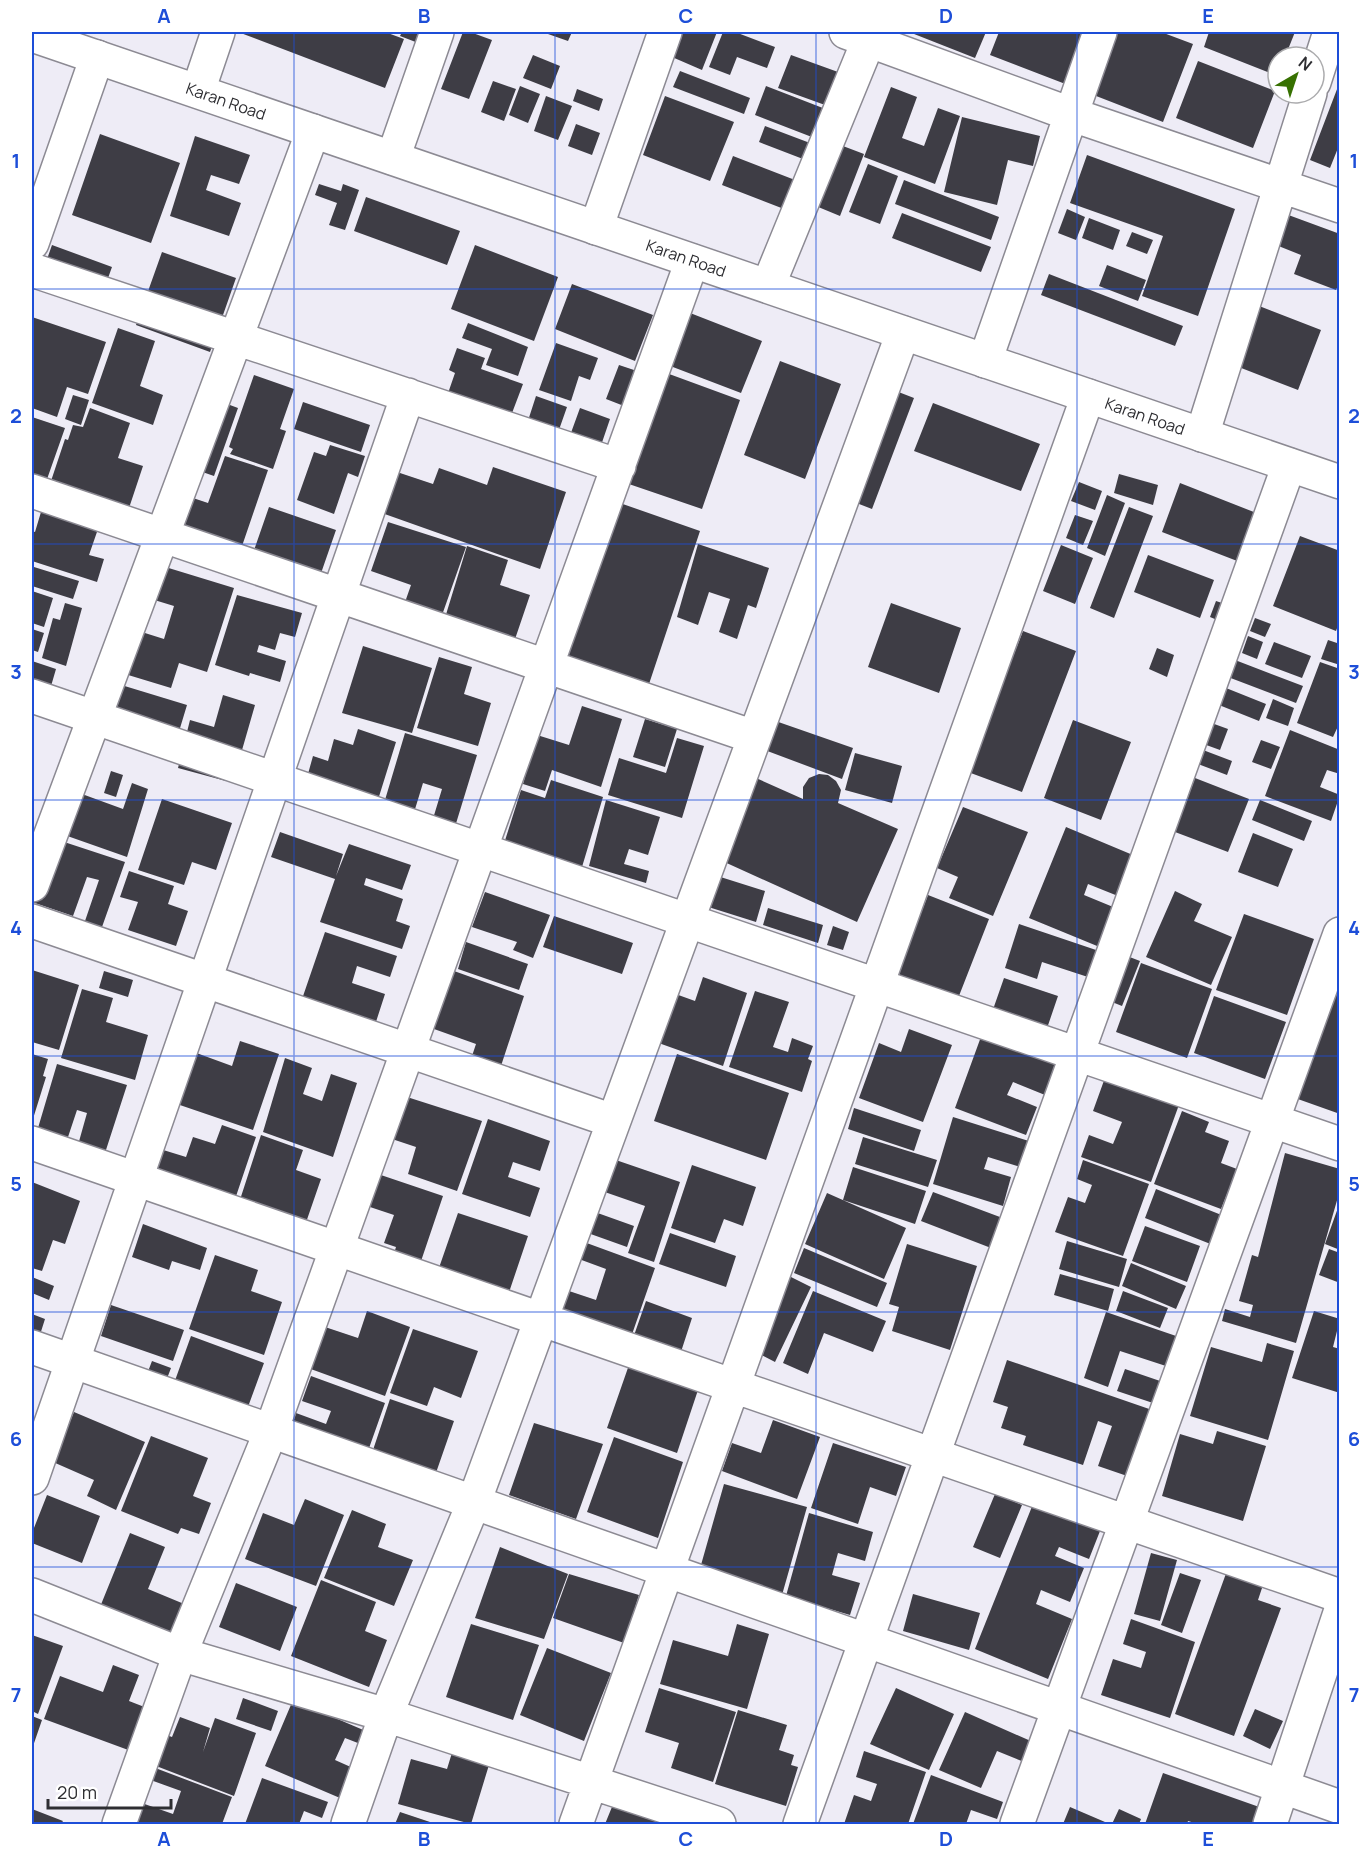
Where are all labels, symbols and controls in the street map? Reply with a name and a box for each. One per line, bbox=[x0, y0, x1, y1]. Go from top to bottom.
text: A bbox=[157, 2, 171, 29]
text: B bbox=[418, 2, 431, 29]
text: C bbox=[679, 2, 693, 29]
text: D bbox=[939, 2, 953, 29]
text: E bbox=[1202, 2, 1214, 29]
north arrow bbox=[1266, 45, 1326, 105]
text: N bbox=[1294, 51, 1317, 76]
street label: Karan Road bbox=[183, 77, 269, 125]
text: 1 bbox=[12, 147, 20, 174]
text: 1 bbox=[1350, 147, 1358, 174]
street label: Karan Road bbox=[643, 234, 729, 282]
street label: Karan Road bbox=[1102, 392, 1188, 440]
text: 2 bbox=[10, 402, 22, 429]
text: 2 bbox=[1348, 402, 1360, 429]
text: 3 bbox=[10, 658, 22, 685]
text: 3 bbox=[1348, 658, 1360, 685]
text: 4 bbox=[10, 914, 22, 941]
text: 4 bbox=[1348, 914, 1360, 941]
text: 5 bbox=[10, 1170, 22, 1197]
text: 5 bbox=[1348, 1170, 1360, 1197]
text: 6 bbox=[10, 1425, 22, 1452]
text: 6 bbox=[1348, 1425, 1360, 1452]
text: 7 bbox=[11, 1681, 21, 1708]
text: 7 bbox=[1349, 1681, 1359, 1708]
scale bar bbox=[48, 1772, 171, 1810]
text: 20 m bbox=[57, 1780, 97, 1804]
text: A bbox=[157, 1825, 171, 1852]
text: B bbox=[418, 1825, 431, 1852]
text: C bbox=[679, 1825, 693, 1852]
text: D bbox=[939, 1825, 953, 1852]
text: E bbox=[1202, 1825, 1214, 1852]

